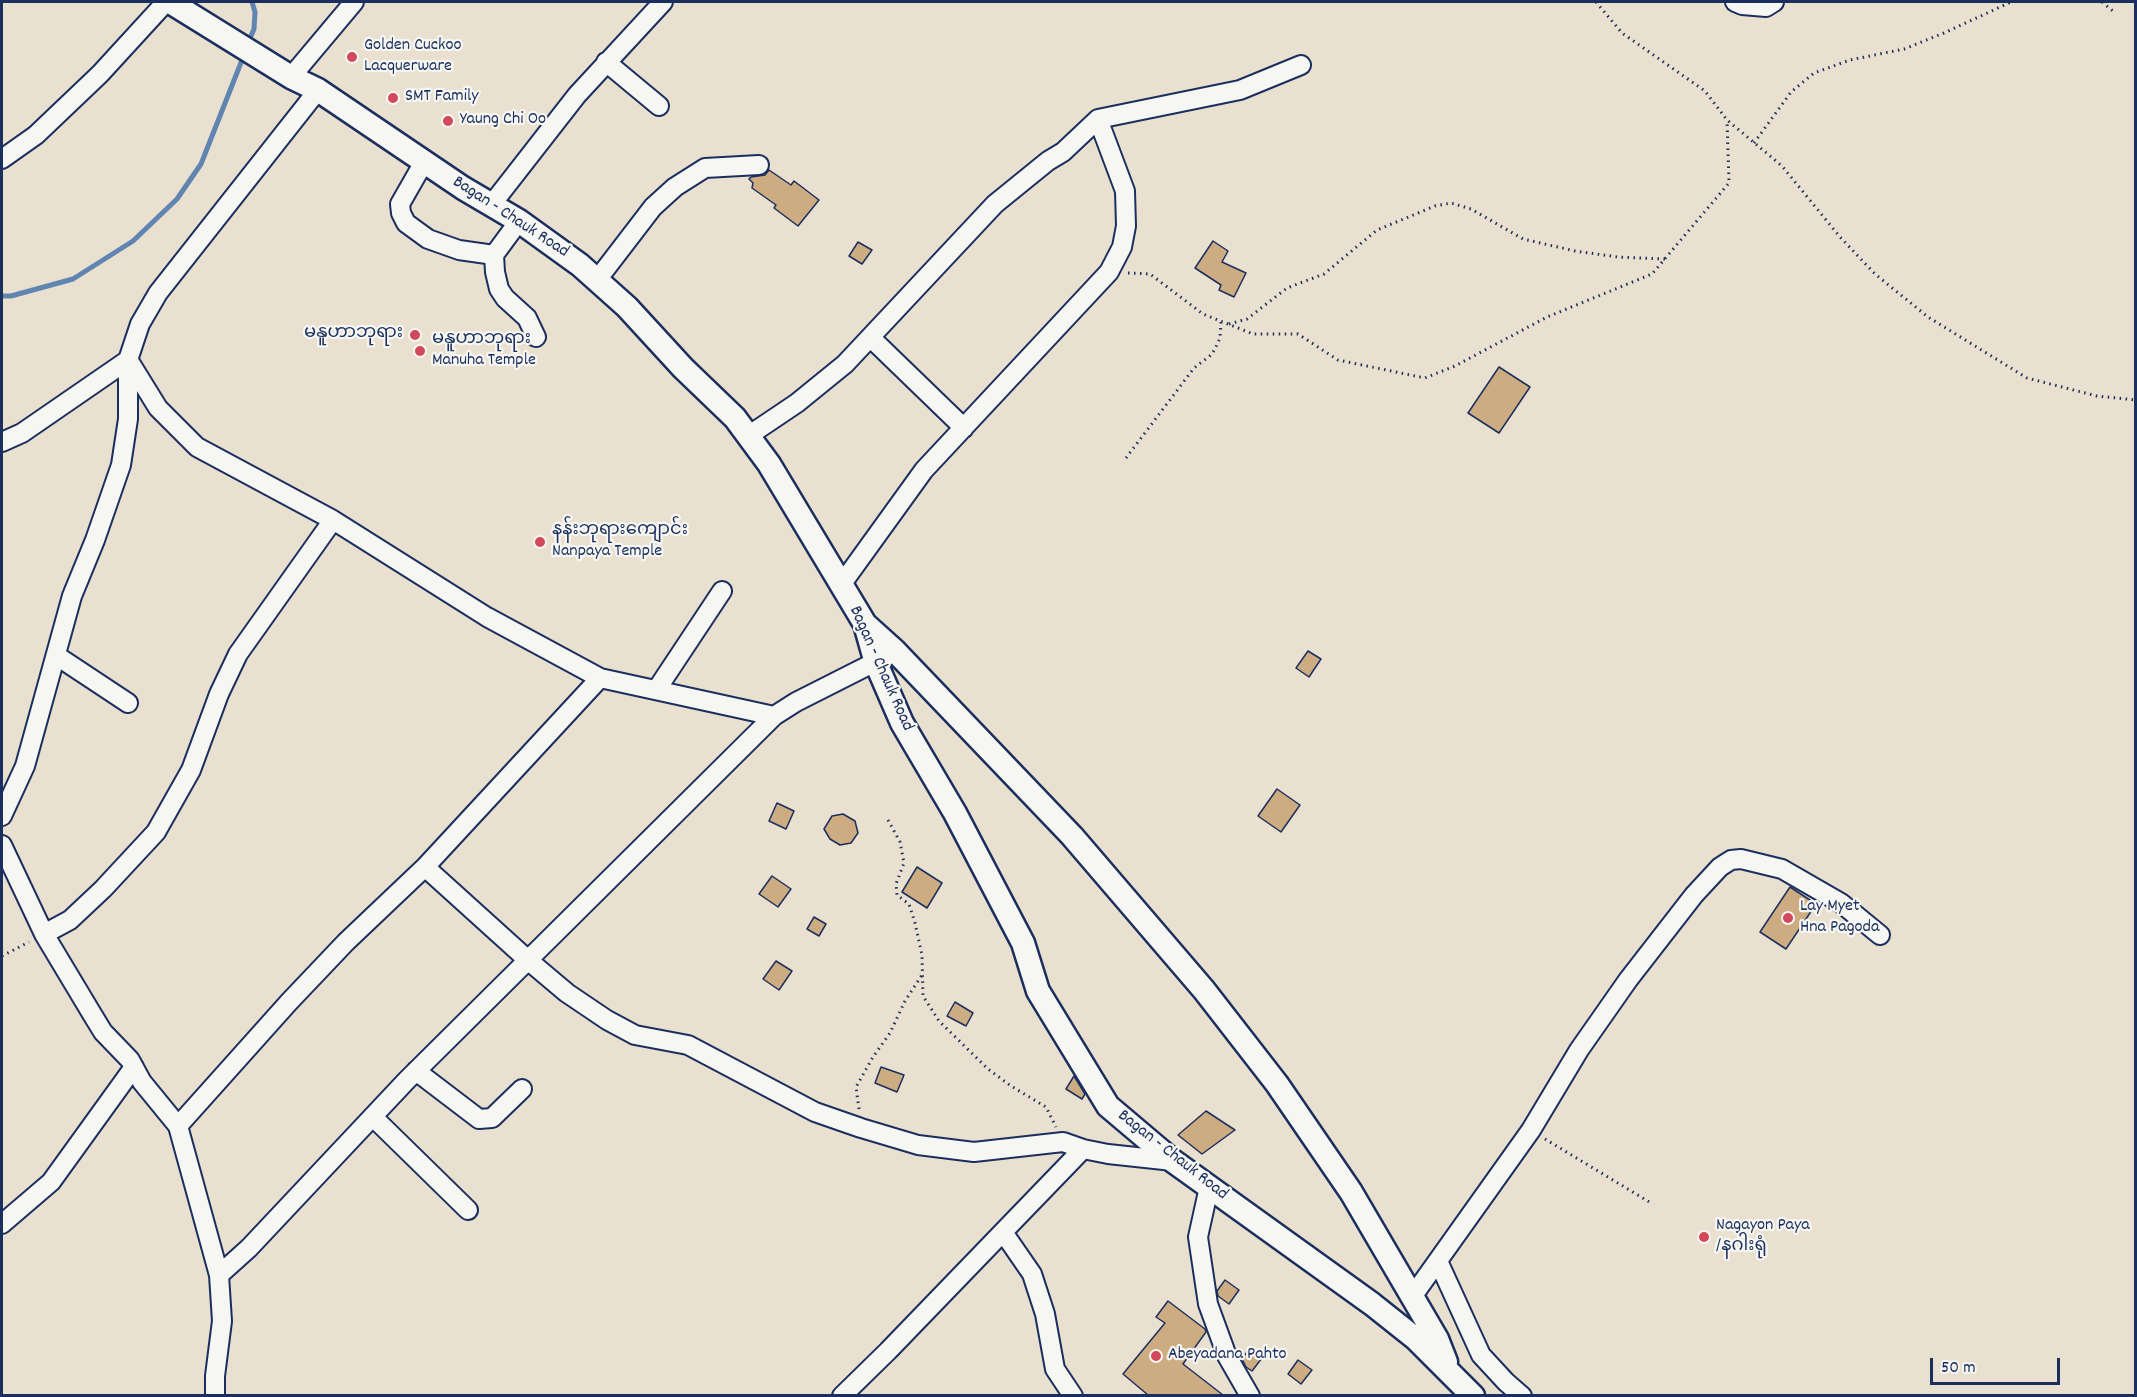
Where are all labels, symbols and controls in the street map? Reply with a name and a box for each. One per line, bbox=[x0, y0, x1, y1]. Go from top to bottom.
place label: Golden Cuckoo Lacquerware bbox=[364, 36, 461, 78]
marker: Golden Cuckoo Lacquerware bbox=[345, 50, 359, 64]
place label: SMT Family bbox=[405, 87, 479, 109]
marker: SMT Family bbox=[386, 91, 400, 105]
place label: Yaung Chi Oo bbox=[460, 110, 546, 132]
marker: Yaung Chi Oo bbox=[441, 114, 455, 128]
street label: Bagan - Chauk Road bbox=[448, 172, 572, 264]
place label: မနူဟာဘုရား bbox=[304, 324, 403, 346]
marker: မနူဟာဘုရား bbox=[408, 328, 422, 342]
place label: မနူဟာဘုရား Manuha Temple bbox=[432, 330, 536, 372]
marker: မနူဟာဘုရား Manuha Temple bbox=[413, 344, 427, 358]
place label: နန်းဘုရားကျောင်း Nanpaya Temple bbox=[552, 521, 688, 564]
marker: နန်းဘုရားကျောင်း Nanpaya Temple bbox=[533, 535, 547, 549]
street label: Bagan - Chauk Road bbox=[843, 603, 917, 735]
place label: Lay Myet Hna Pagoda bbox=[1800, 897, 1879, 940]
marker: Lay Myet Hna Pagoda bbox=[1781, 911, 1795, 925]
street label: Bagan - Chauk Road bbox=[1112, 1106, 1232, 1206]
place label: Nagayon Paya /နဂါးရုံ bbox=[1716, 1216, 1810, 1258]
marker: Nagayon Paya /နဂါးရုံ bbox=[1697, 1230, 1711, 1244]
place label: Abeyadana Pahto bbox=[1168, 1345, 1287, 1367]
scale bar bbox=[1933, 1346, 2064, 1384]
marker: Abeyadana Pahto bbox=[1149, 1349, 1163, 1363]
text: 50 m bbox=[1941, 1356, 1976, 1381]

